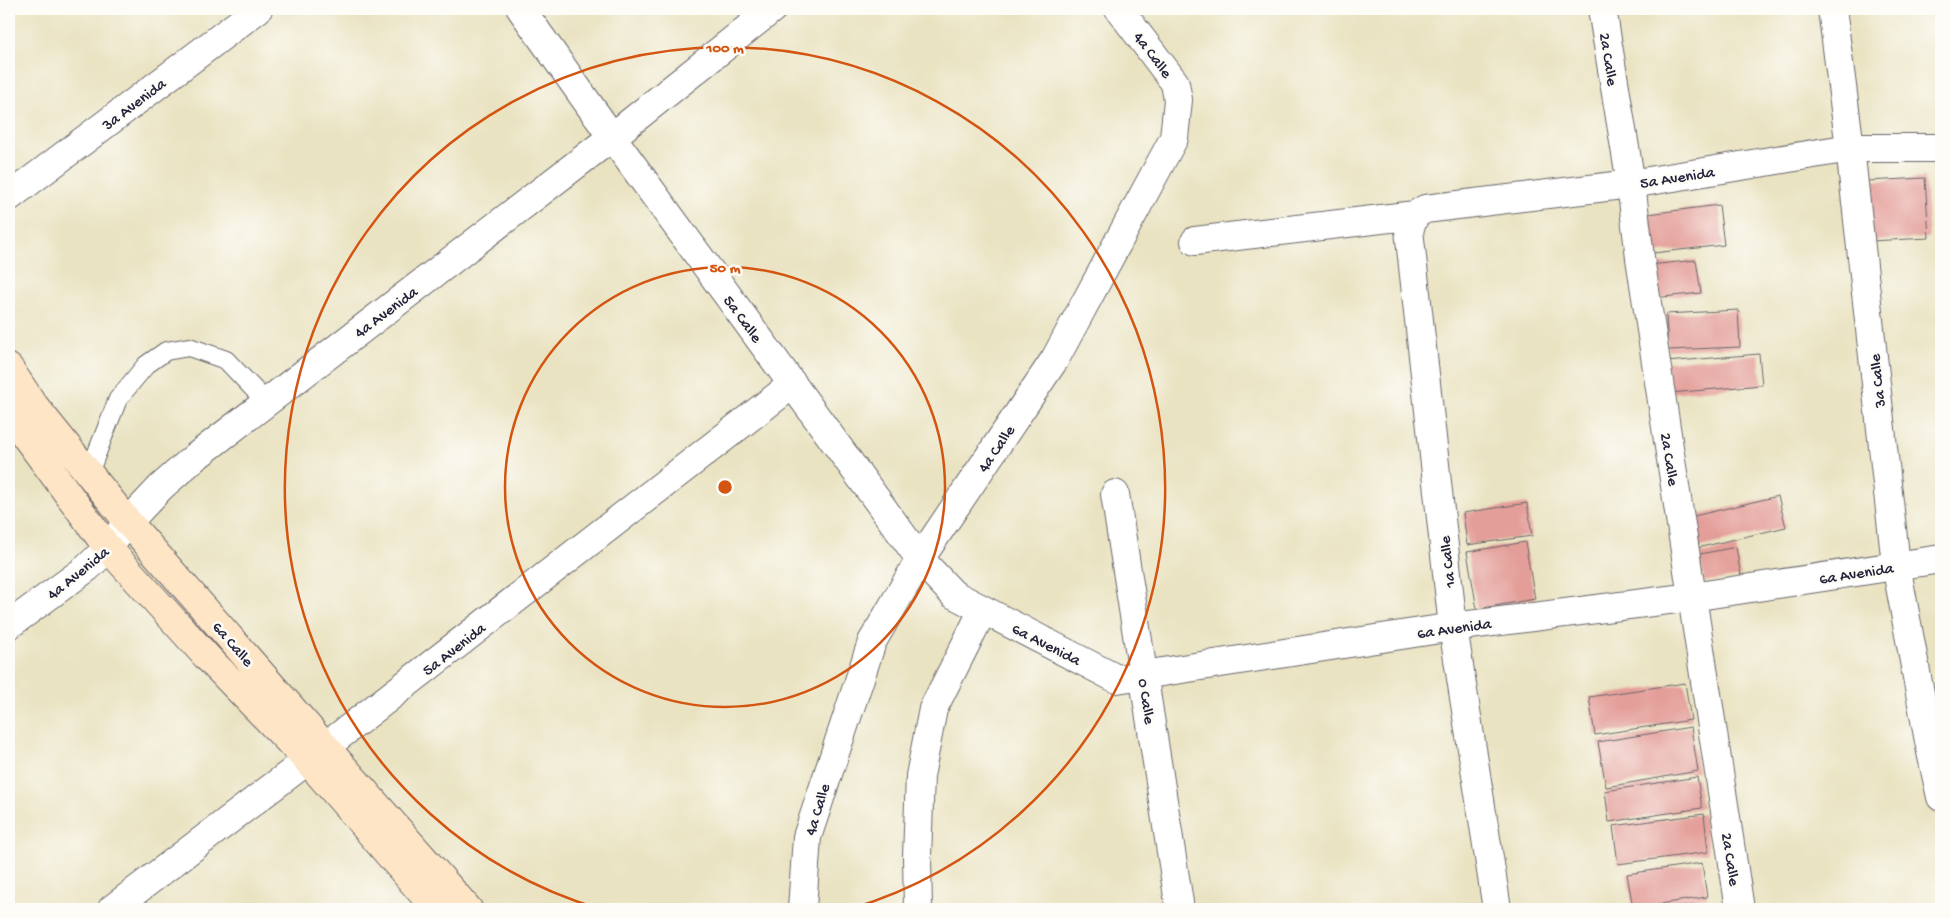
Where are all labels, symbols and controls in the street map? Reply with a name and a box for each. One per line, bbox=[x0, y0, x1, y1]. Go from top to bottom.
street label: 4a Calle bbox=[1128, 29, 1175, 84]
street label: 2a Calle bbox=[1593, 32, 1620, 88]
text: 100 m bbox=[705, 40, 744, 58]
street label: 3a Avenida bbox=[99, 75, 172, 137]
street label: 5a Avenida bbox=[1639, 164, 1717, 195]
text: 50 m bbox=[710, 260, 741, 278]
street label: 4a Avenida bbox=[352, 283, 423, 344]
street label: 5a Calle bbox=[718, 293, 765, 348]
street label: 3a Calle bbox=[1867, 352, 1892, 409]
street label: 4a Calle bbox=[975, 422, 1021, 477]
street label: 2a Calle bbox=[1654, 432, 1681, 488]
centre of rings bbox=[716, 478, 734, 496]
street label: 1a Calle bbox=[1437, 534, 1462, 589]
street label: 4a Avenida bbox=[44, 543, 115, 605]
street label: 6a Avenida bbox=[1818, 560, 1896, 591]
street label: 6a Avenida bbox=[1416, 616, 1494, 645]
street label: 6a Calle bbox=[207, 619, 257, 672]
street label: 5a Avenida bbox=[420, 619, 491, 681]
street label: 6a Avenida bbox=[1008, 621, 1084, 672]
street label: 0 Calle bbox=[1132, 677, 1158, 726]
street label: 4a Calle bbox=[802, 781, 836, 838]
street label: 2a Calle bbox=[1715, 832, 1742, 888]

